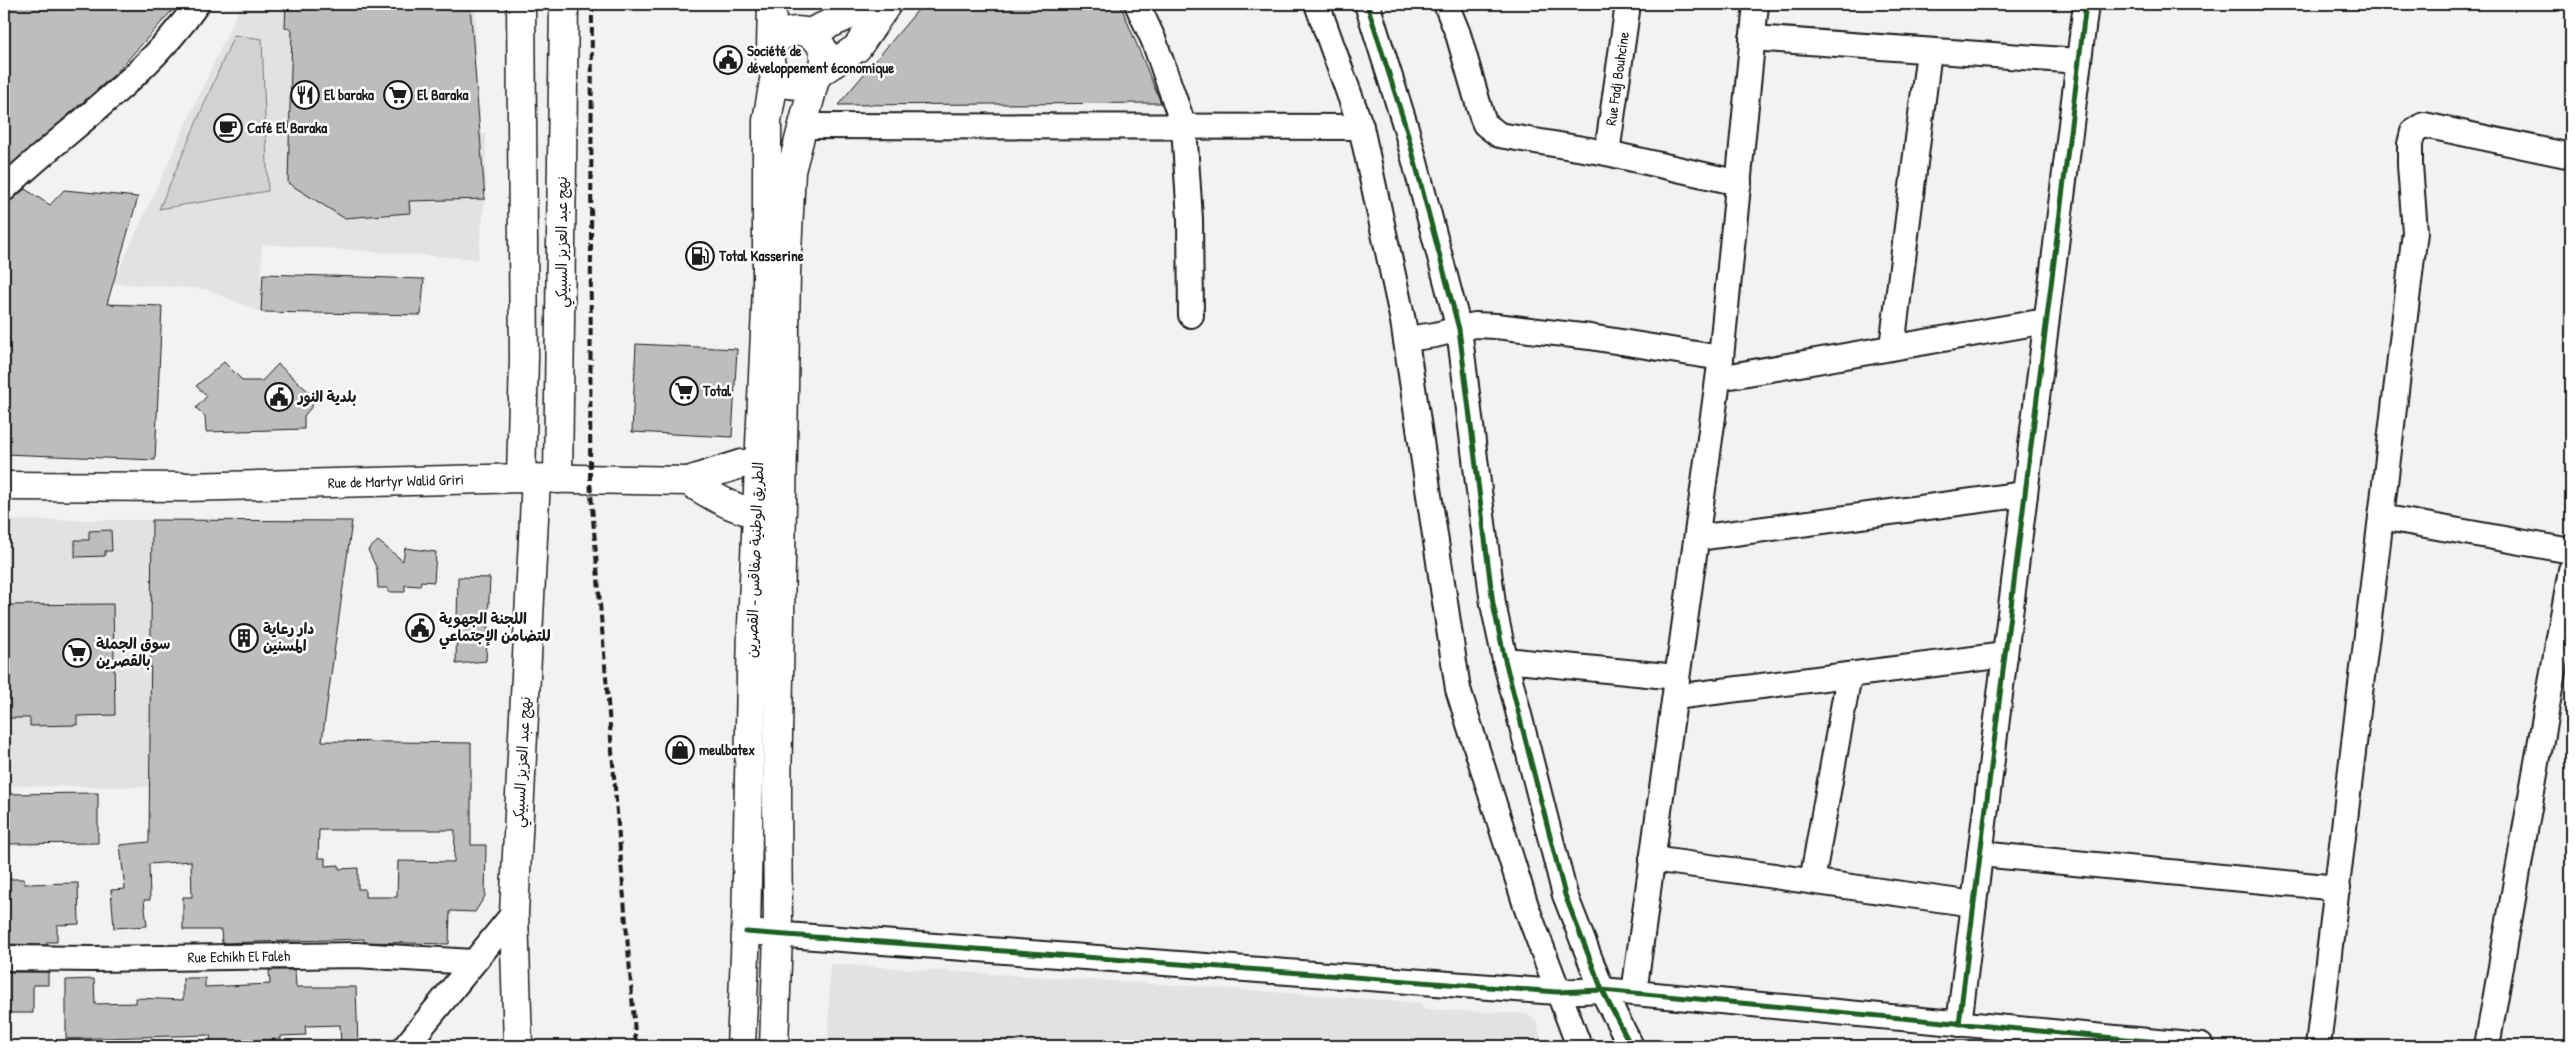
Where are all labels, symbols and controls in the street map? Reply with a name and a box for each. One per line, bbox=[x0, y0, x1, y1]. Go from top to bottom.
street label: Rue Fadj Bouhcine bbox=[1600, 30, 1634, 127]
place label: Société de développement économique bbox=[747, 40, 894, 79]
public building icon: Société de développement économique bbox=[713, 45, 743, 75]
restaurant icon: El baraka bbox=[290, 80, 320, 110]
supermarket icon: El Baraka bbox=[383, 80, 413, 110]
place label: El baraka bbox=[324, 84, 374, 105]
place label: El Baraka bbox=[417, 84, 468, 105]
cafe icon: Café El Baraka bbox=[213, 113, 243, 143]
place label: Café El Baraka bbox=[247, 117, 327, 138]
street label: نهج عبد العزيز السبيكي bbox=[551, 176, 575, 308]
fuel station icon: Total Kasserine bbox=[685, 241, 715, 271]
place label: Total Kasserine bbox=[718, 245, 804, 266]
supermarket icon: Total bbox=[669, 376, 699, 406]
place label: Total bbox=[702, 380, 732, 401]
public building icon: بلدية النور bbox=[264, 382, 294, 412]
place label: بلدية النور bbox=[296, 386, 357, 407]
street label: الطريق الوطنية صفاقس - القصرين bbox=[741, 461, 768, 659]
street label: Rue de Martyr Walid Griri bbox=[328, 469, 464, 493]
place label: اللجنة الجهوية للتضامن الإجتماعي bbox=[439, 608, 551, 650]
public building icon: اللجنة الجهوية للتضامن الإجتماعي bbox=[405, 613, 435, 643]
place label: دار رعاية المسنين bbox=[263, 618, 314, 656]
building icon: دار رعاية المسنين bbox=[229, 623, 259, 653]
place label: سوق الجملة بالقصرين bbox=[96, 633, 170, 671]
supermarket icon: سوق الجملة بالقصرين bbox=[62, 638, 92, 668]
street label: نهج عبد العزيز السبيكي bbox=[508, 696, 538, 828]
shop icon: meulbatex bbox=[665, 735, 695, 765]
place label: meulbatex bbox=[699, 739, 755, 760]
street label: Rue Echikh El Faleh bbox=[188, 945, 290, 968]

